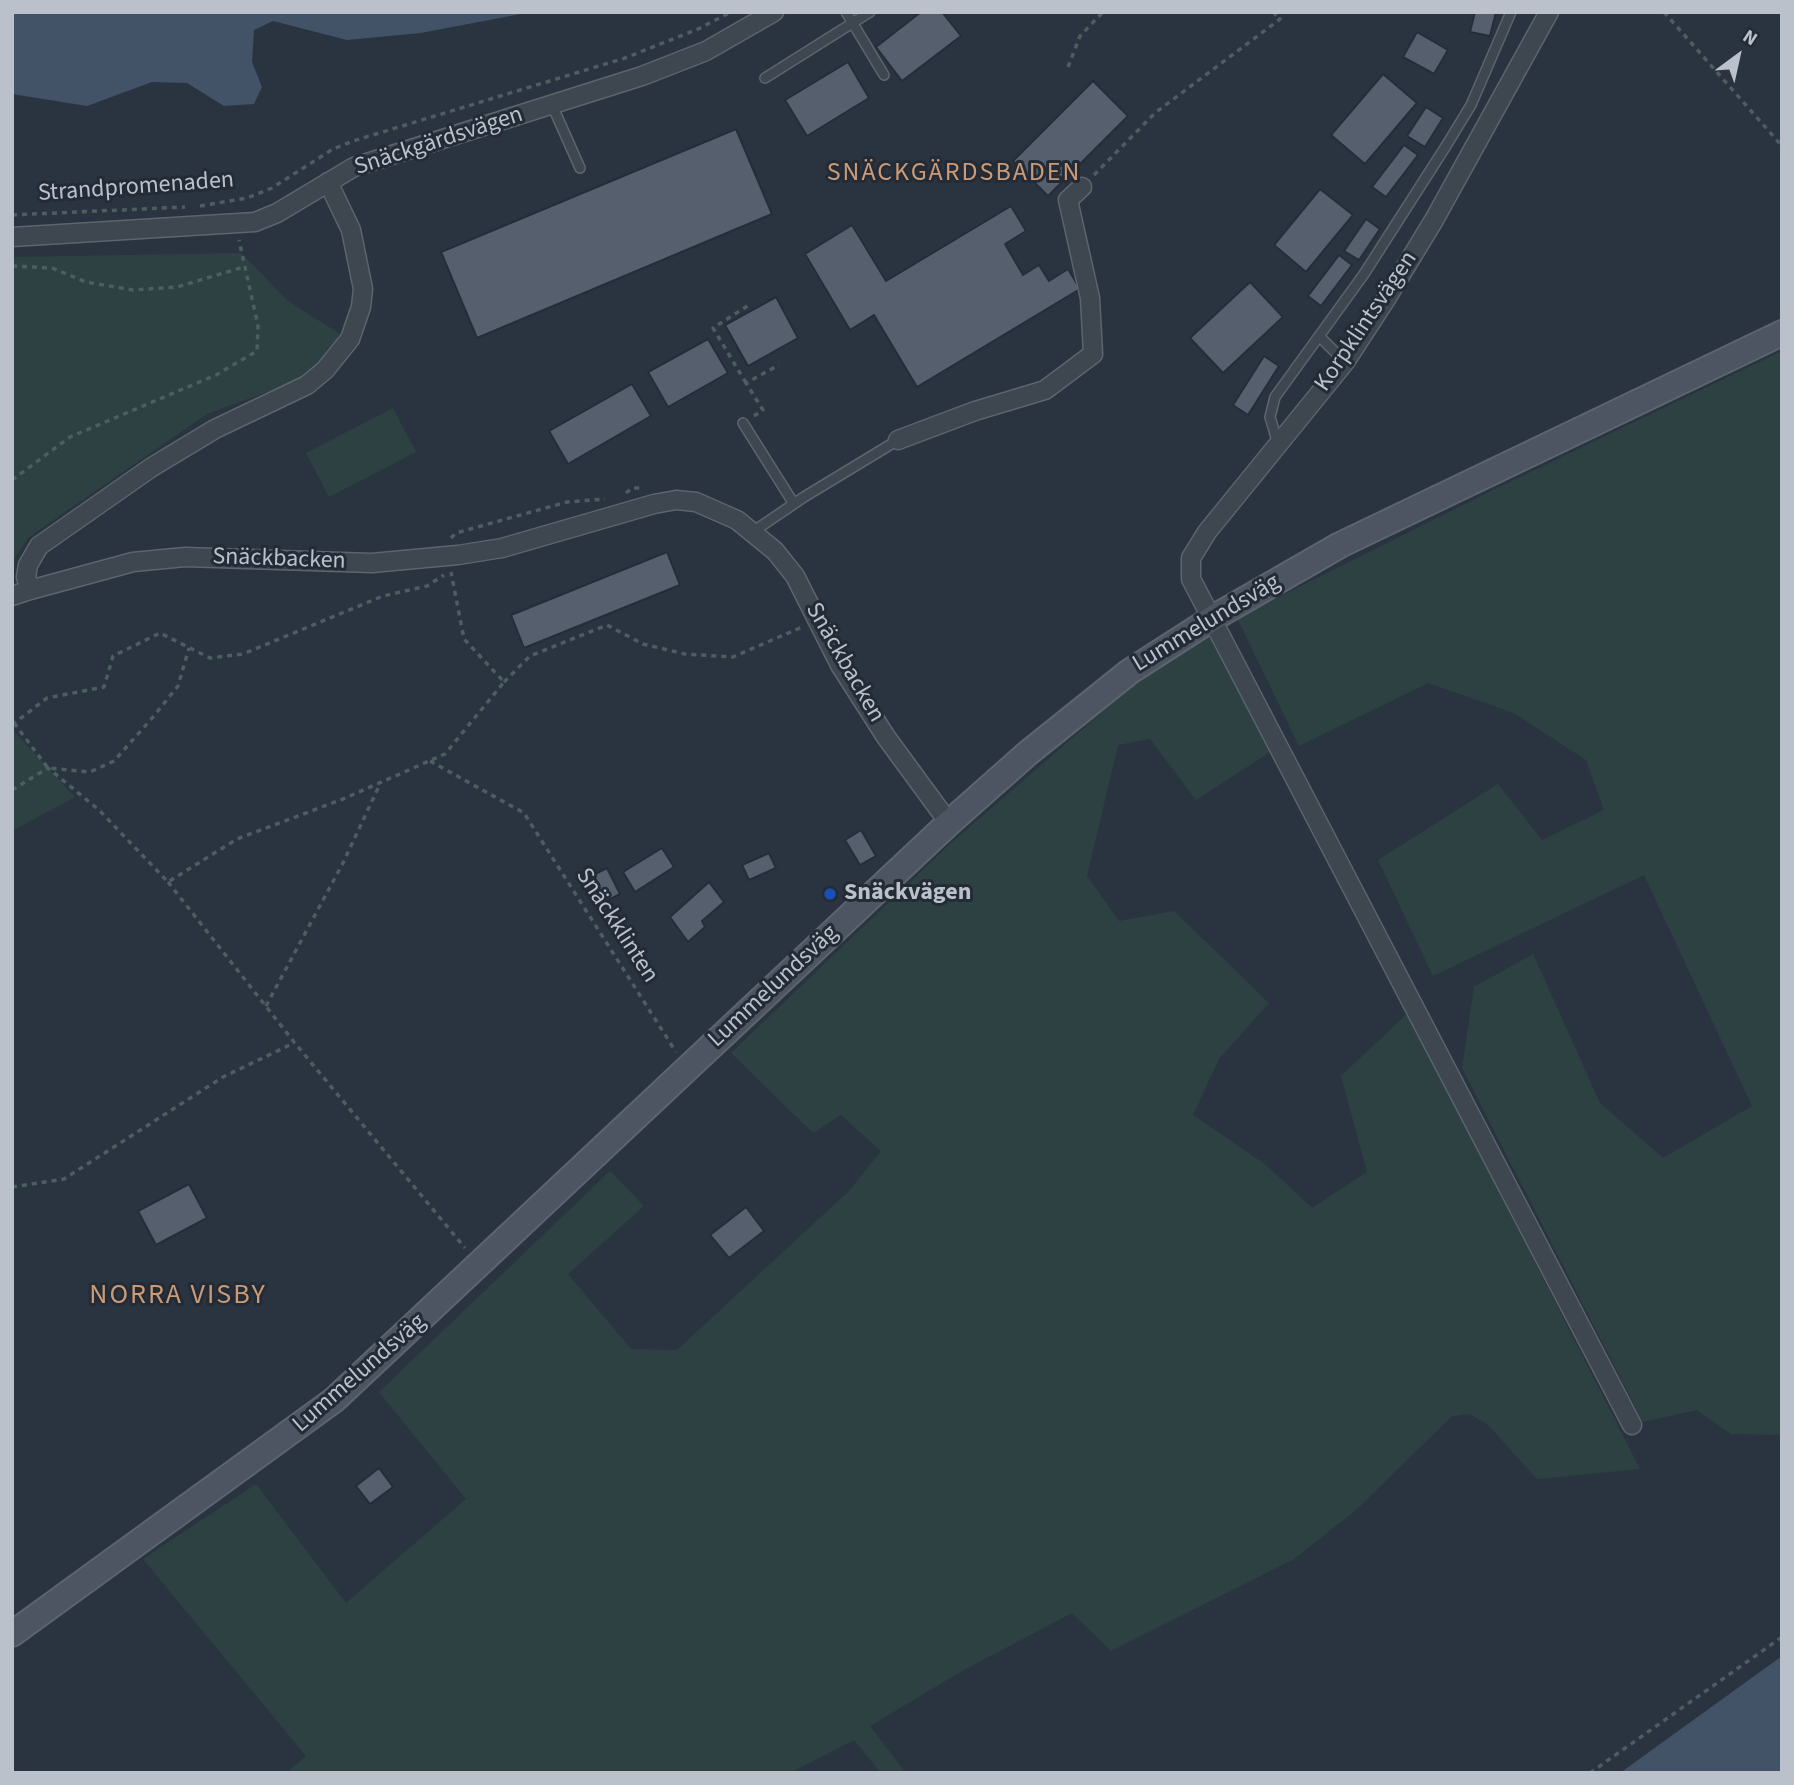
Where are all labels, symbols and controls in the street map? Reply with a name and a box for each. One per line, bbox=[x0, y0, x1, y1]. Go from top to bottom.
north arrow bbox=[1703, 21, 1773, 91]
text: N bbox=[1737, 23, 1762, 53]
street label: Snäckgärdsvägen bbox=[351, 101, 527, 183]
district label: SNÄCKGÄRDSBADEN bbox=[829, 158, 1079, 190]
street label: Strandpromenaden bbox=[37, 167, 235, 209]
street label: Korpklintsvägen bbox=[1309, 246, 1425, 398]
street label: Snäckbacken bbox=[212, 543, 346, 577]
street label: Lummelundsväg bbox=[1128, 569, 1286, 679]
street label: Snäckbacken bbox=[798, 598, 890, 728]
street label: Snäckklinten bbox=[568, 863, 664, 989]
place label: Snäckvägen bbox=[844, 880, 971, 908]
marker: Snäckvägen bbox=[822, 886, 838, 902]
street label: Lummelundsväg bbox=[703, 920, 845, 1054]
district label: NORRA VISBY bbox=[91, 1280, 265, 1314]
street label: Lummelundsväg bbox=[288, 1308, 432, 1440]

